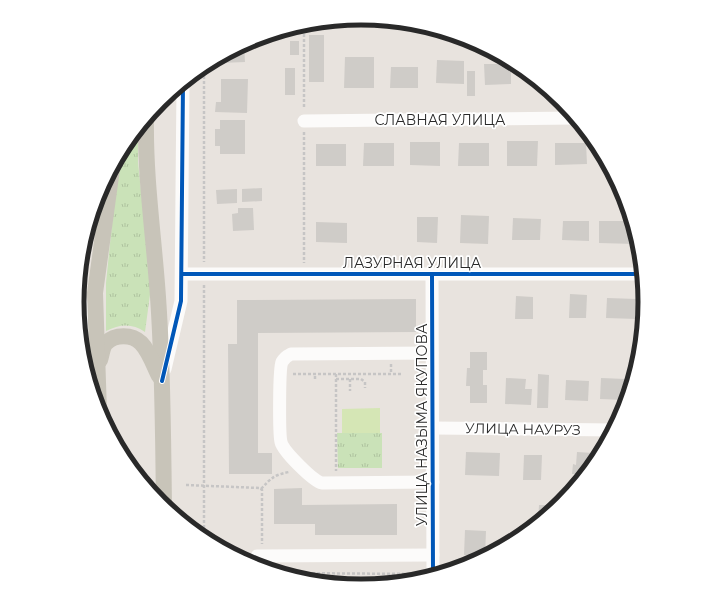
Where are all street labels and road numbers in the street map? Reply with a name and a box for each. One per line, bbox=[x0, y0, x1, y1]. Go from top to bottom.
street label: СЛАВНАЯ УЛИЦА bbox=[375, 111, 506, 129]
street label: ЛАЗУРНАЯ УЛИЦА bbox=[343, 254, 482, 272]
street label: УЛИЦА НАЗЫМА ЯКУПОВА bbox=[413, 323, 431, 526]
street label: УЛИЦА НАУРУЗ bbox=[465, 419, 581, 439]

